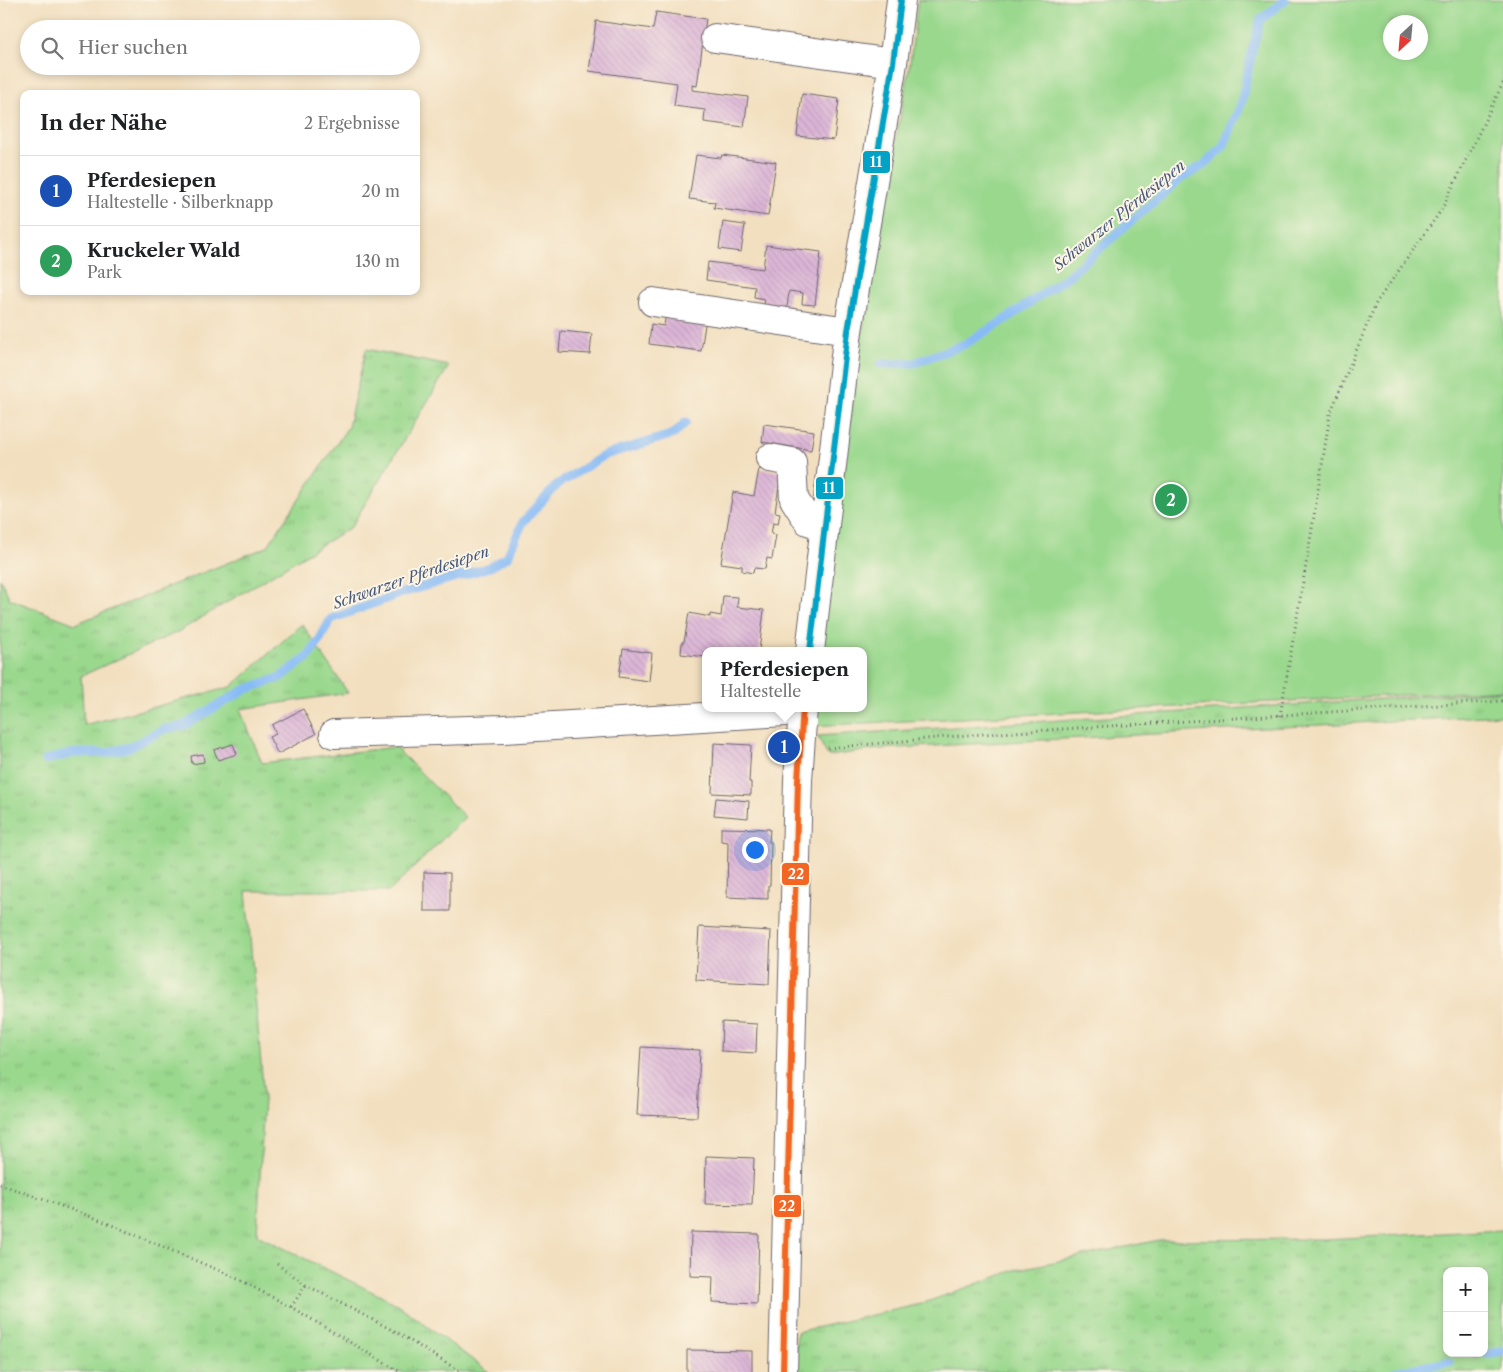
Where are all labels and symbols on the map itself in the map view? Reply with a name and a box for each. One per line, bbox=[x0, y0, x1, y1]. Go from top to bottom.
north arrow bbox=[1383, 15, 1428, 60]
line badge: 11 bbox=[862, 150, 891, 174]
text: 11 bbox=[870, 153, 883, 171]
water label: Schwarzer Pferdesiepen bbox=[1048, 156, 1189, 275]
line badge: 11 bbox=[815, 476, 844, 500]
text: 11 bbox=[823, 479, 836, 497]
pin: 2 bbox=[1155, 481, 1187, 519]
water label: Schwarzer Pferdesiepen bbox=[329, 541, 492, 613]
pin: 1 bbox=[768, 728, 800, 766]
your location bbox=[742, 837, 768, 863]
line badge: 22 bbox=[781, 862, 810, 886]
text: 22 bbox=[788, 865, 804, 883]
line badge: 22 bbox=[773, 1194, 802, 1218]
text: 22 bbox=[779, 1197, 795, 1215]

